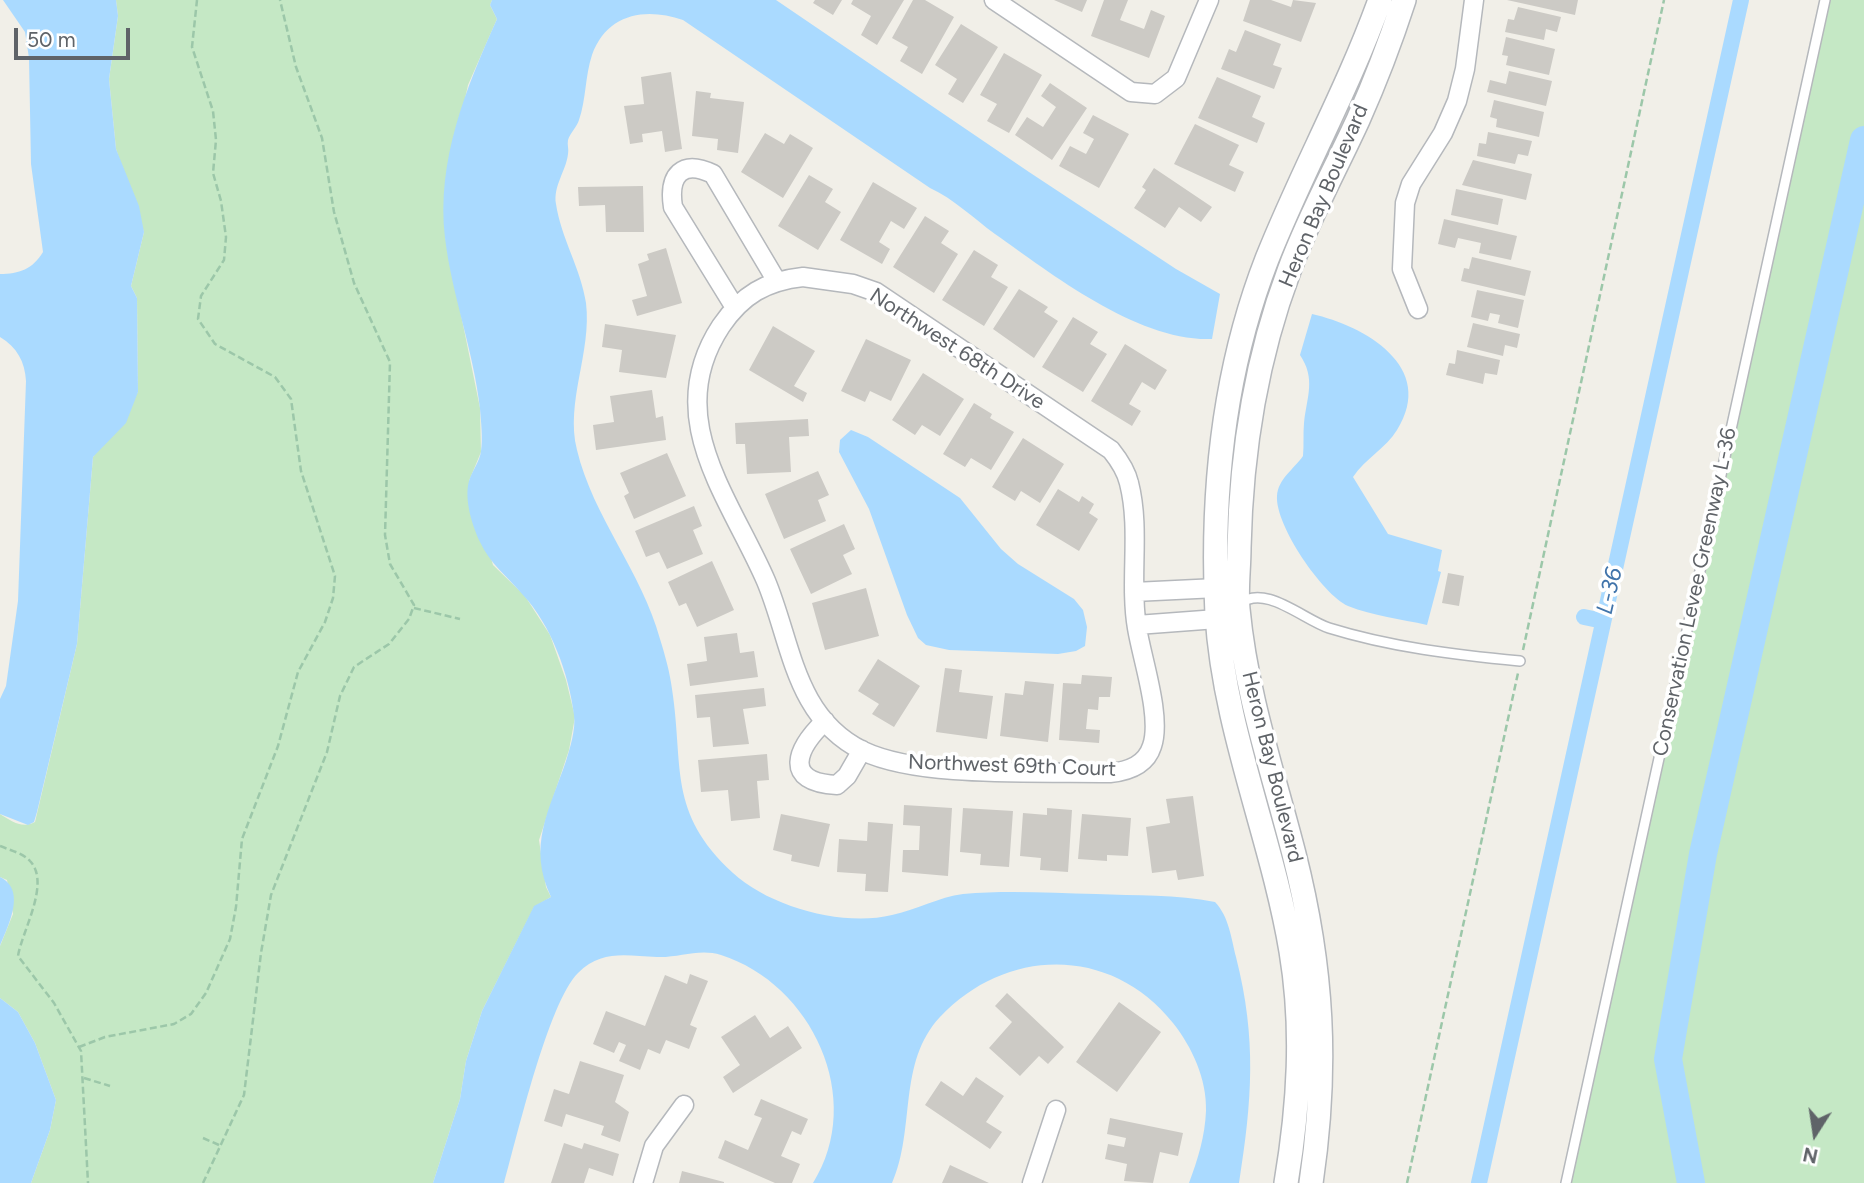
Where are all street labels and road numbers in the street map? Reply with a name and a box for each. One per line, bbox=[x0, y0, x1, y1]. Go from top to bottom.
street label: Heron Bay Boulevard bbox=[1274, 101, 1374, 291]
street label: Northwest 68th Drive bbox=[865, 283, 1049, 415]
street label: Conservation Levee Greenway L-36 bbox=[1648, 425, 1742, 759]
street label: Heron Bay Boulevard bbox=[1236, 669, 1308, 865]
street label: Northwest 69th Court bbox=[907, 750, 1117, 782]

